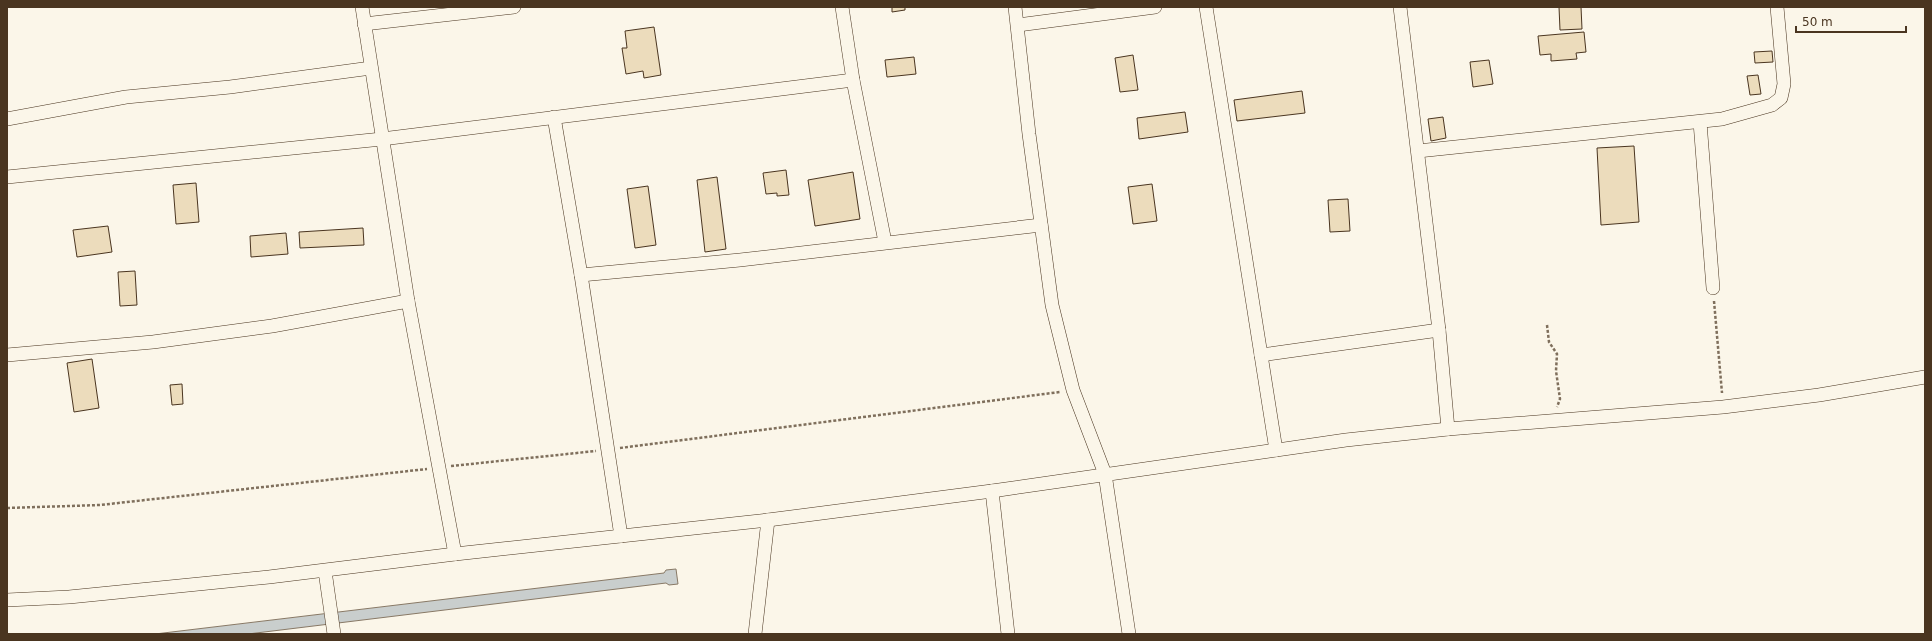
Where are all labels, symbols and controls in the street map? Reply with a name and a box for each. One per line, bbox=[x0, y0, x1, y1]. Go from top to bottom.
scale bar bbox=[1796, 8, 1906, 34]
text: 50 m bbox=[1802, 15, 1833, 29]

